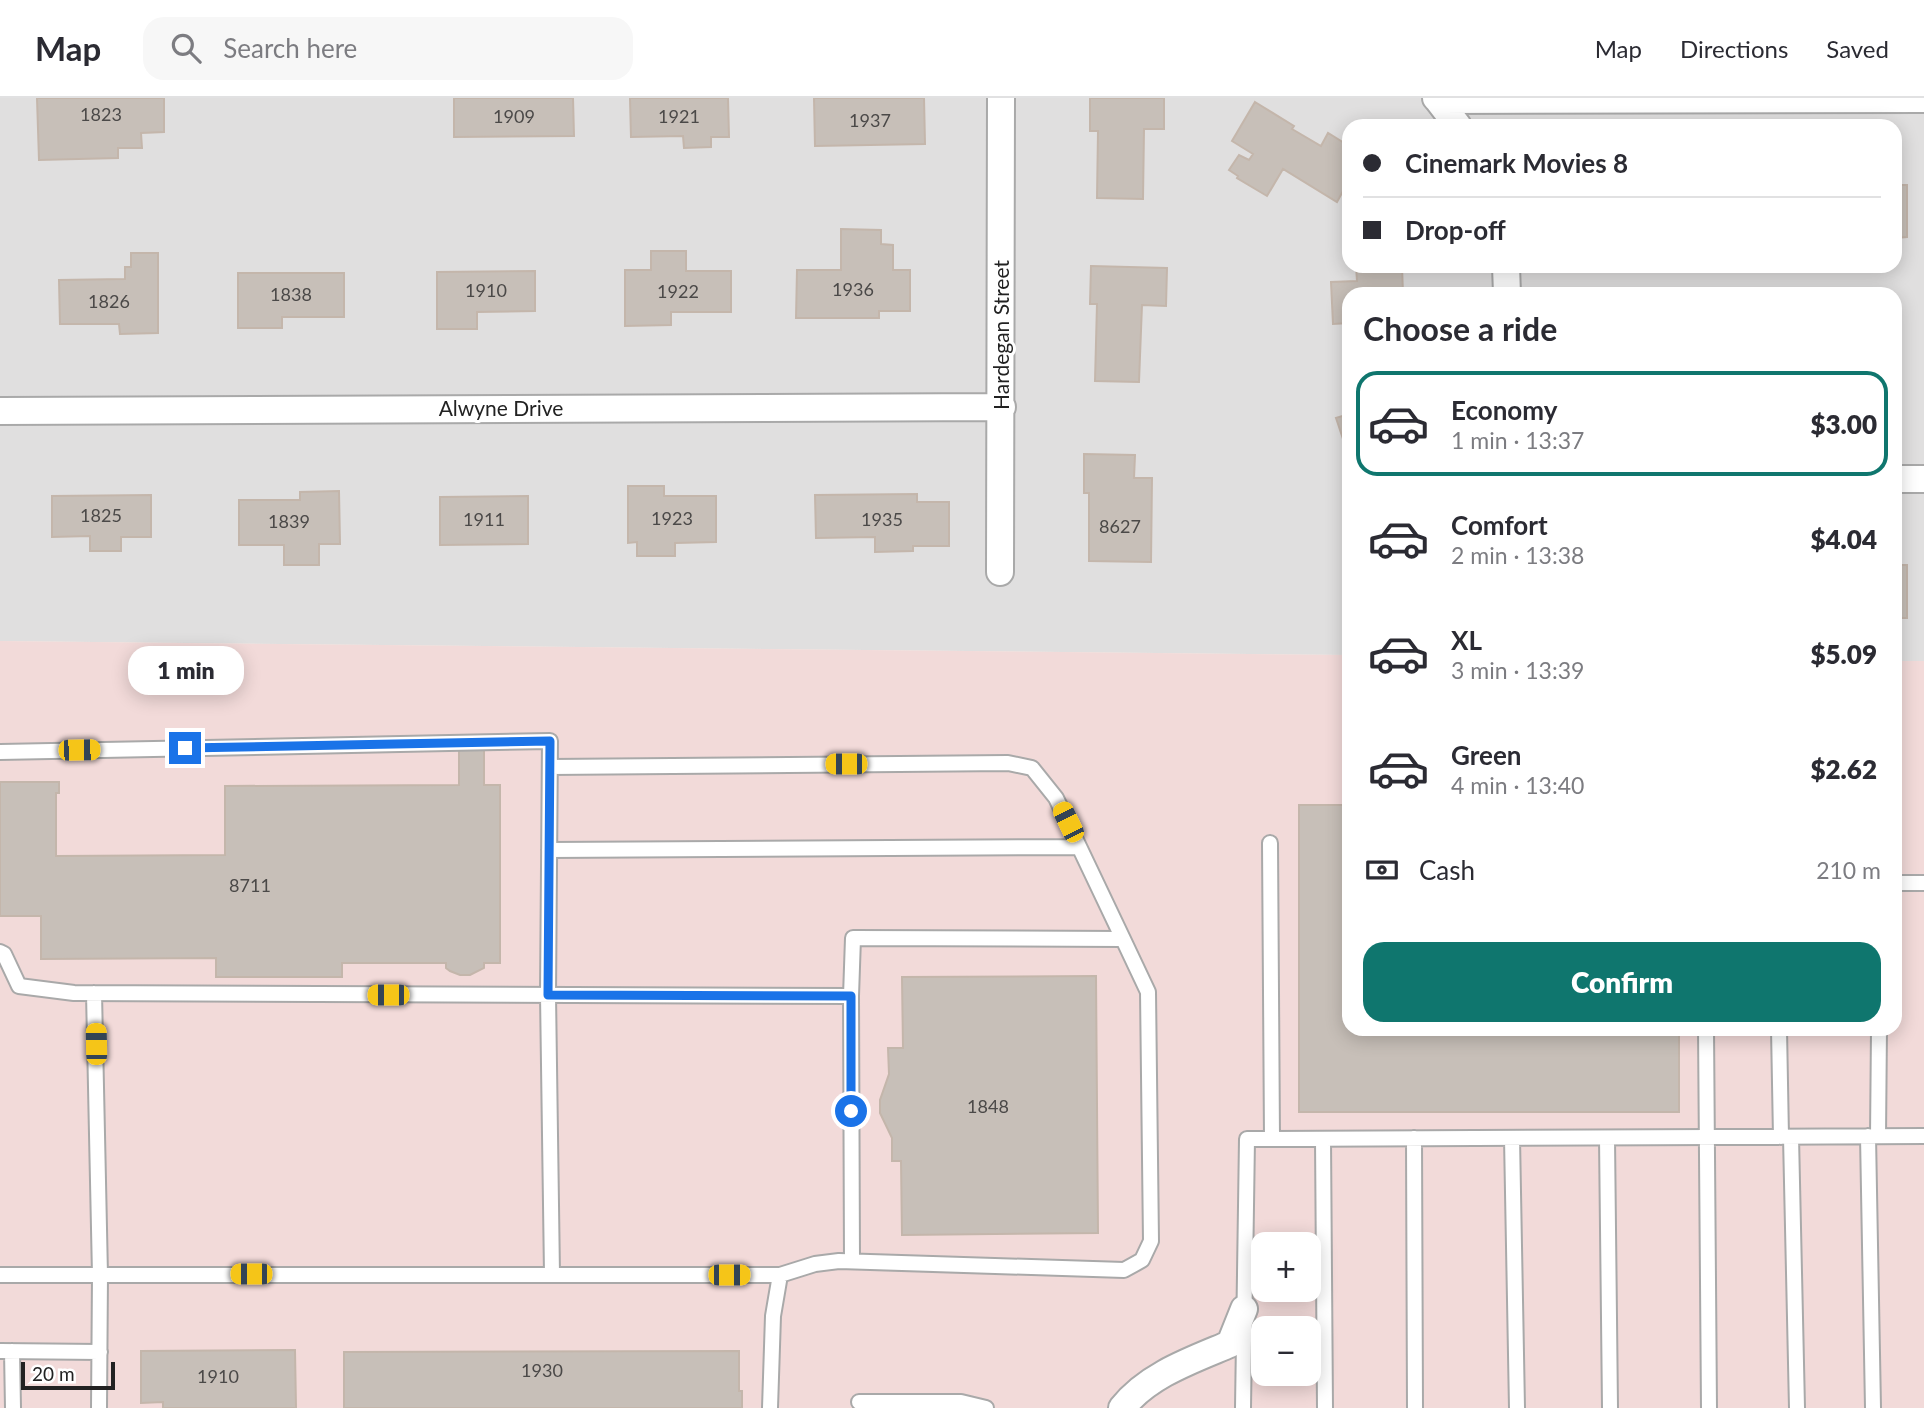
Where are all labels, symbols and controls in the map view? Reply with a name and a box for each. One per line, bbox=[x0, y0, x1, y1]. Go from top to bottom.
search box bbox=[143, 17, 633, 80]
text: Map bbox=[35, 28, 101, 68]
icon: search bbox=[167, 29, 205, 67]
text: Search here bbox=[223, 32, 357, 64]
text: Map bbox=[1595, 34, 1642, 63]
text: Directions bbox=[1680, 34, 1788, 63]
text: Saved bbox=[1826, 34, 1889, 63]
house number: 1823 bbox=[80, 103, 122, 125]
house number: 1909 bbox=[493, 105, 535, 127]
house number: 1921 bbox=[658, 105, 700, 127]
house number: 1937 bbox=[849, 109, 891, 131]
text: Cinemark Movies 8 bbox=[1405, 147, 1628, 179]
text: Drop-off bbox=[1405, 214, 1506, 246]
street label: Hardegan Street bbox=[988, 260, 1013, 410]
house number: 1936 bbox=[832, 278, 874, 300]
house number: 1910 bbox=[465, 279, 507, 301]
house number: 1922 bbox=[657, 280, 699, 302]
house number: 1838 bbox=[270, 283, 312, 305]
house number: 1826 bbox=[88, 290, 130, 312]
text: Choose a ride bbox=[1363, 309, 1557, 348]
icon: car bbox=[1367, 392, 1430, 455]
text: Economy bbox=[1451, 394, 1557, 426]
street label: Alwyne Drive bbox=[439, 395, 563, 420]
text: $3.00 bbox=[1810, 408, 1877, 440]
text: 1 min · 13:37 bbox=[1451, 426, 1584, 454]
house number: 1825 bbox=[80, 504, 122, 526]
house number: 1923 bbox=[651, 507, 693, 529]
icon: car bbox=[1367, 507, 1430, 570]
house number: 1911 bbox=[463, 508, 505, 530]
house number: 1935 bbox=[861, 508, 903, 530]
text: Comfort bbox=[1451, 509, 1548, 541]
house number: 1839 bbox=[268, 510, 310, 532]
house number: 8627 bbox=[1099, 515, 1141, 537]
text: $4.04 bbox=[1810, 523, 1877, 555]
text: 2 min · 13:38 bbox=[1451, 541, 1584, 569]
icon: car bbox=[1367, 622, 1430, 685]
text: XL bbox=[1451, 624, 1482, 656]
text: $5.09 bbox=[1810, 638, 1877, 670]
callout: 1 min bbox=[127, 646, 243, 696]
text: 1 min bbox=[157, 656, 215, 684]
text: 3 min · 13:39 bbox=[1451, 656, 1584, 684]
route end bbox=[169, 732, 201, 764]
icon: car bbox=[1367, 737, 1430, 800]
car bbox=[58, 739, 101, 761]
text: Green bbox=[1451, 739, 1521, 771]
text: $2.62 bbox=[1810, 753, 1877, 785]
car bbox=[826, 754, 868, 775]
text: 4 min · 13:40 bbox=[1451, 771, 1584, 799]
car bbox=[1050, 799, 1087, 845]
icon: cash bbox=[1363, 851, 1401, 889]
text: Cash bbox=[1419, 854, 1475, 886]
text: 210 m bbox=[1816, 856, 1881, 884]
house number: 8711 bbox=[229, 874, 271, 896]
button: Confirm bbox=[1363, 942, 1881, 1022]
car bbox=[368, 985, 410, 1006]
car bbox=[86, 1023, 107, 1065]
route start bbox=[835, 1095, 867, 1127]
house number: 1848 bbox=[967, 1095, 1009, 1117]
map controls bbox=[1251, 1232, 1321, 1386]
button: + bbox=[1251, 1232, 1321, 1302]
car bbox=[231, 1264, 273, 1285]
car bbox=[709, 1265, 751, 1286]
button: − bbox=[1251, 1316, 1321, 1386]
scale bar bbox=[21, 1359, 116, 1391]
house number: 1930 bbox=[521, 1359, 563, 1381]
text: 20 m bbox=[32, 1362, 75, 1385]
house number: 1910 bbox=[197, 1365, 239, 1387]

